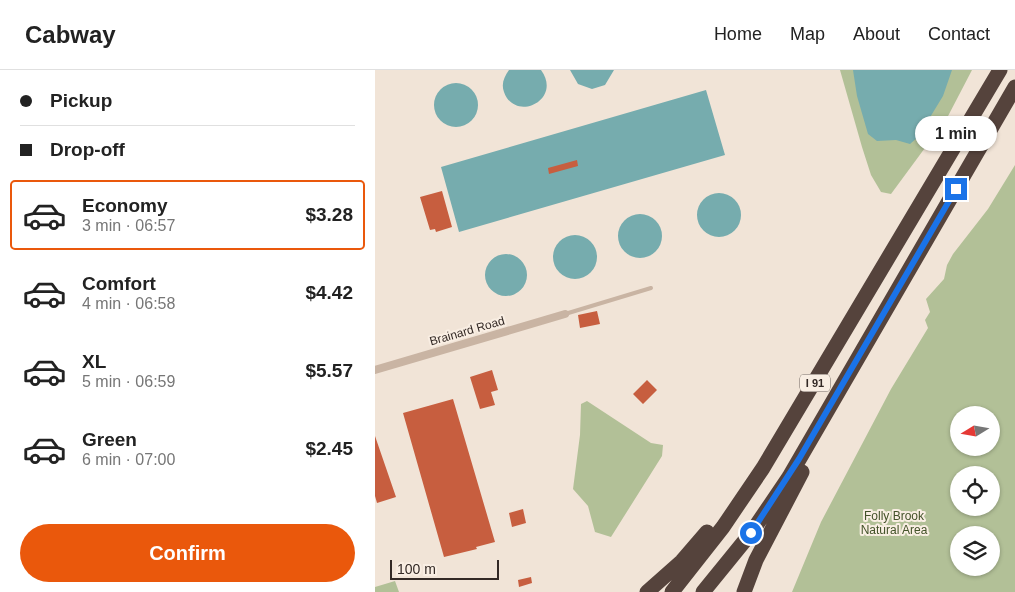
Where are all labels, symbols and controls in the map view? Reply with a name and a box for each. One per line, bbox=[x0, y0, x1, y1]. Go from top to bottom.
text: Cabway bbox=[25, 21, 116, 48]
text: Home bbox=[714, 24, 762, 44]
text: Map bbox=[790, 24, 825, 44]
text: About bbox=[853, 24, 900, 44]
text: Contact bbox=[928, 24, 990, 44]
text: Pickup bbox=[50, 90, 112, 111]
callout: 1 min bbox=[915, 116, 997, 152]
text: 1 min bbox=[935, 125, 977, 142]
text: Drop-off bbox=[50, 139, 125, 160]
route end bbox=[945, 178, 967, 200]
icon: car bbox=[22, 193, 67, 238]
text: Economy bbox=[82, 195, 168, 216]
text: $3.28 bbox=[305, 204, 353, 225]
text: 3 min · 06:57 bbox=[82, 217, 175, 234]
icon: car bbox=[22, 271, 67, 316]
text: Comfort bbox=[82, 273, 156, 294]
text: $4.42 bbox=[305, 282, 353, 303]
text: 4 min · 06:58 bbox=[82, 295, 175, 312]
street label: Brainard Road bbox=[428, 314, 506, 348]
icon: car bbox=[22, 349, 67, 394]
text: XL bbox=[82, 351, 106, 372]
text: $5.57 bbox=[305, 360, 353, 381]
text: 5 min · 06:59 bbox=[82, 373, 175, 390]
road number: I 91 bbox=[800, 374, 830, 392]
north arrow bbox=[950, 406, 1000, 456]
map controls bbox=[950, 406, 1000, 576]
icon: car bbox=[22, 427, 67, 472]
text: Green bbox=[82, 429, 137, 450]
text: $2.45 bbox=[305, 438, 353, 459]
text: 6 min · 07:00 bbox=[82, 451, 175, 468]
button: locate bbox=[950, 466, 1000, 516]
park label: Folly Brook Natural Area bbox=[861, 509, 928, 537]
route start bbox=[740, 522, 762, 544]
button: Confirm bbox=[20, 524, 355, 582]
button: layers bbox=[950, 526, 1000, 576]
scale bar bbox=[390, 557, 499, 580]
text: 100 m bbox=[397, 561, 436, 577]

